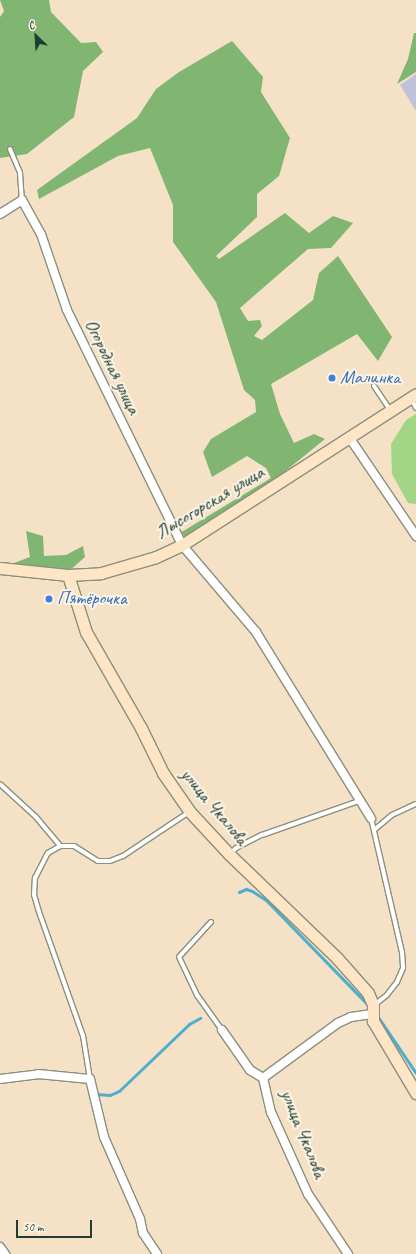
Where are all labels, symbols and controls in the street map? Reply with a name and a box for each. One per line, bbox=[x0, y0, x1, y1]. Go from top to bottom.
north arrow bbox=[16, 16, 56, 56]
text: С bbox=[26, 18, 36, 33]
street label: Огородная улица bbox=[79, 315, 145, 419]
place label: Малинка bbox=[340, 367, 400, 389]
marker: Малинка bbox=[327, 373, 337, 383]
street label: Лысогорская улица bbox=[151, 461, 269, 545]
place label: Пятёрочка bbox=[57, 588, 127, 610]
marker: Пятёрочка bbox=[44, 594, 54, 604]
street label: улица Чкалова bbox=[175, 764, 253, 850]
street label: улица Чкалова bbox=[275, 1087, 331, 1181]
scale bar bbox=[18, 1212, 94, 1238]
text: 50 m bbox=[23, 1219, 43, 1235]

